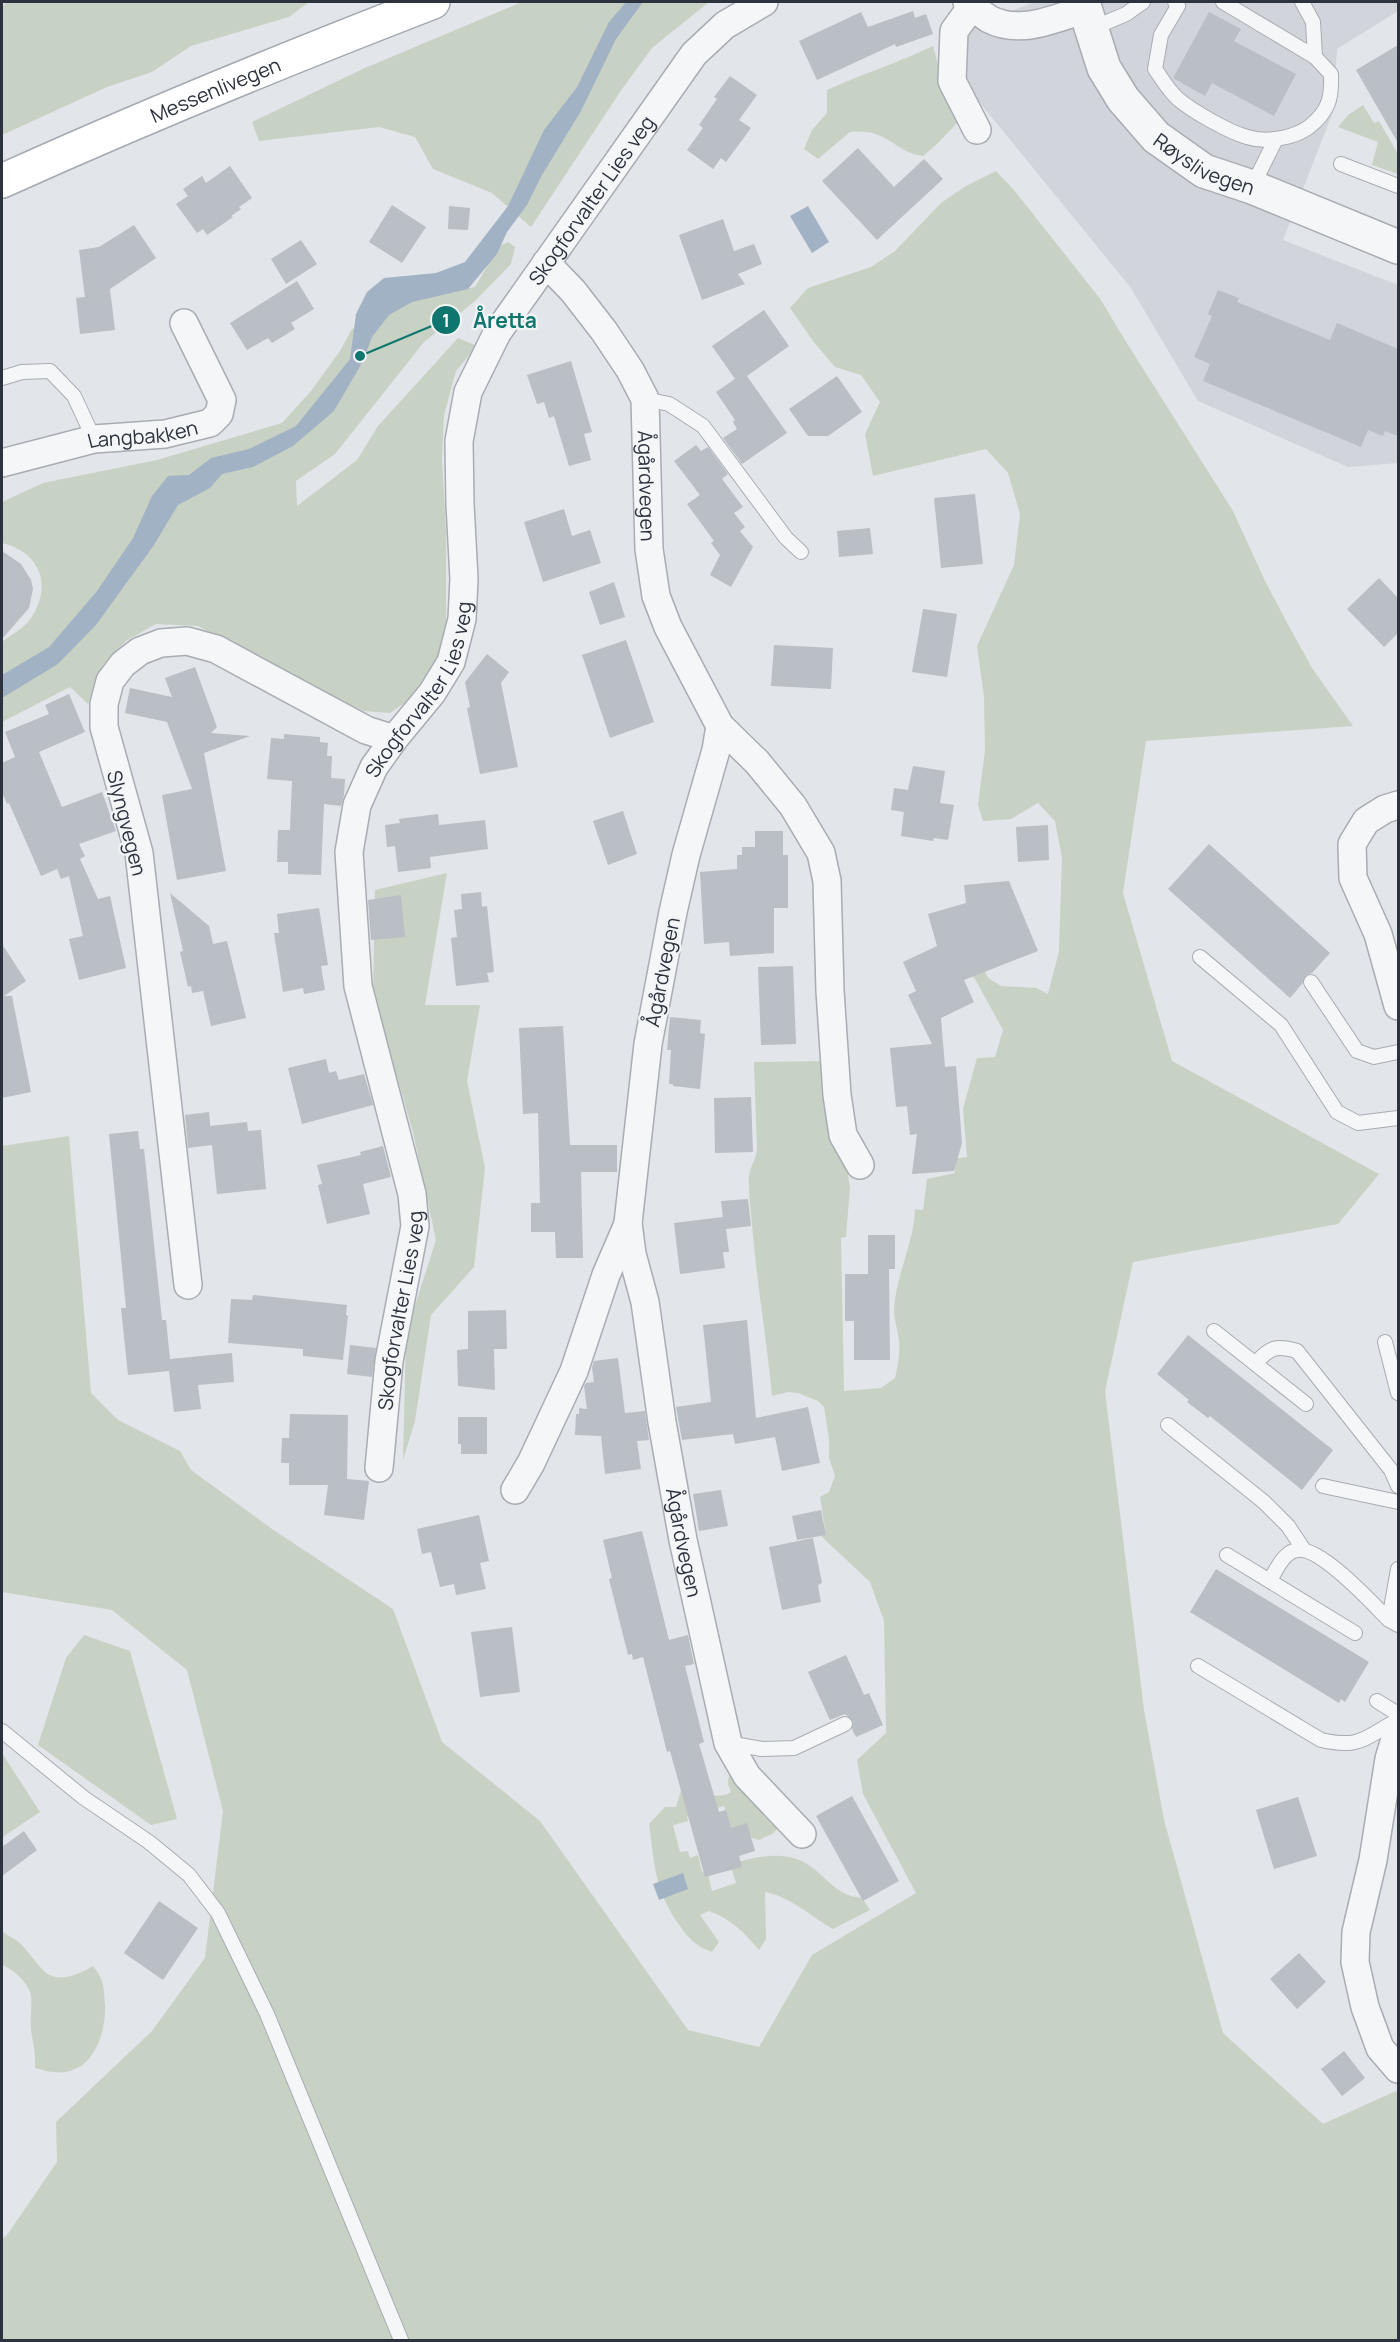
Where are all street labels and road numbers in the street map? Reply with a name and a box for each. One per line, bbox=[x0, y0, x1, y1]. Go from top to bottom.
street label: Messenlivegen bbox=[146, 50, 284, 128]
street label: Skogforvalter Lies veg bbox=[522, 110, 660, 290]
street label: Røyslivegen bbox=[1149, 126, 1258, 200]
street label: Langbakken bbox=[84, 413, 200, 454]
street label: Ågårdvegen bbox=[632, 430, 662, 542]
street label: Skogforvalter Lies veg bbox=[358, 601, 476, 781]
street label: Slyngvegen bbox=[101, 767, 153, 879]
street label: Ågårdvegen bbox=[638, 915, 686, 1029]
street label: Skogforvalter Lies veg bbox=[371, 1210, 429, 1411]
street label: Ågårdvegen bbox=[660, 1485, 709, 1600]

